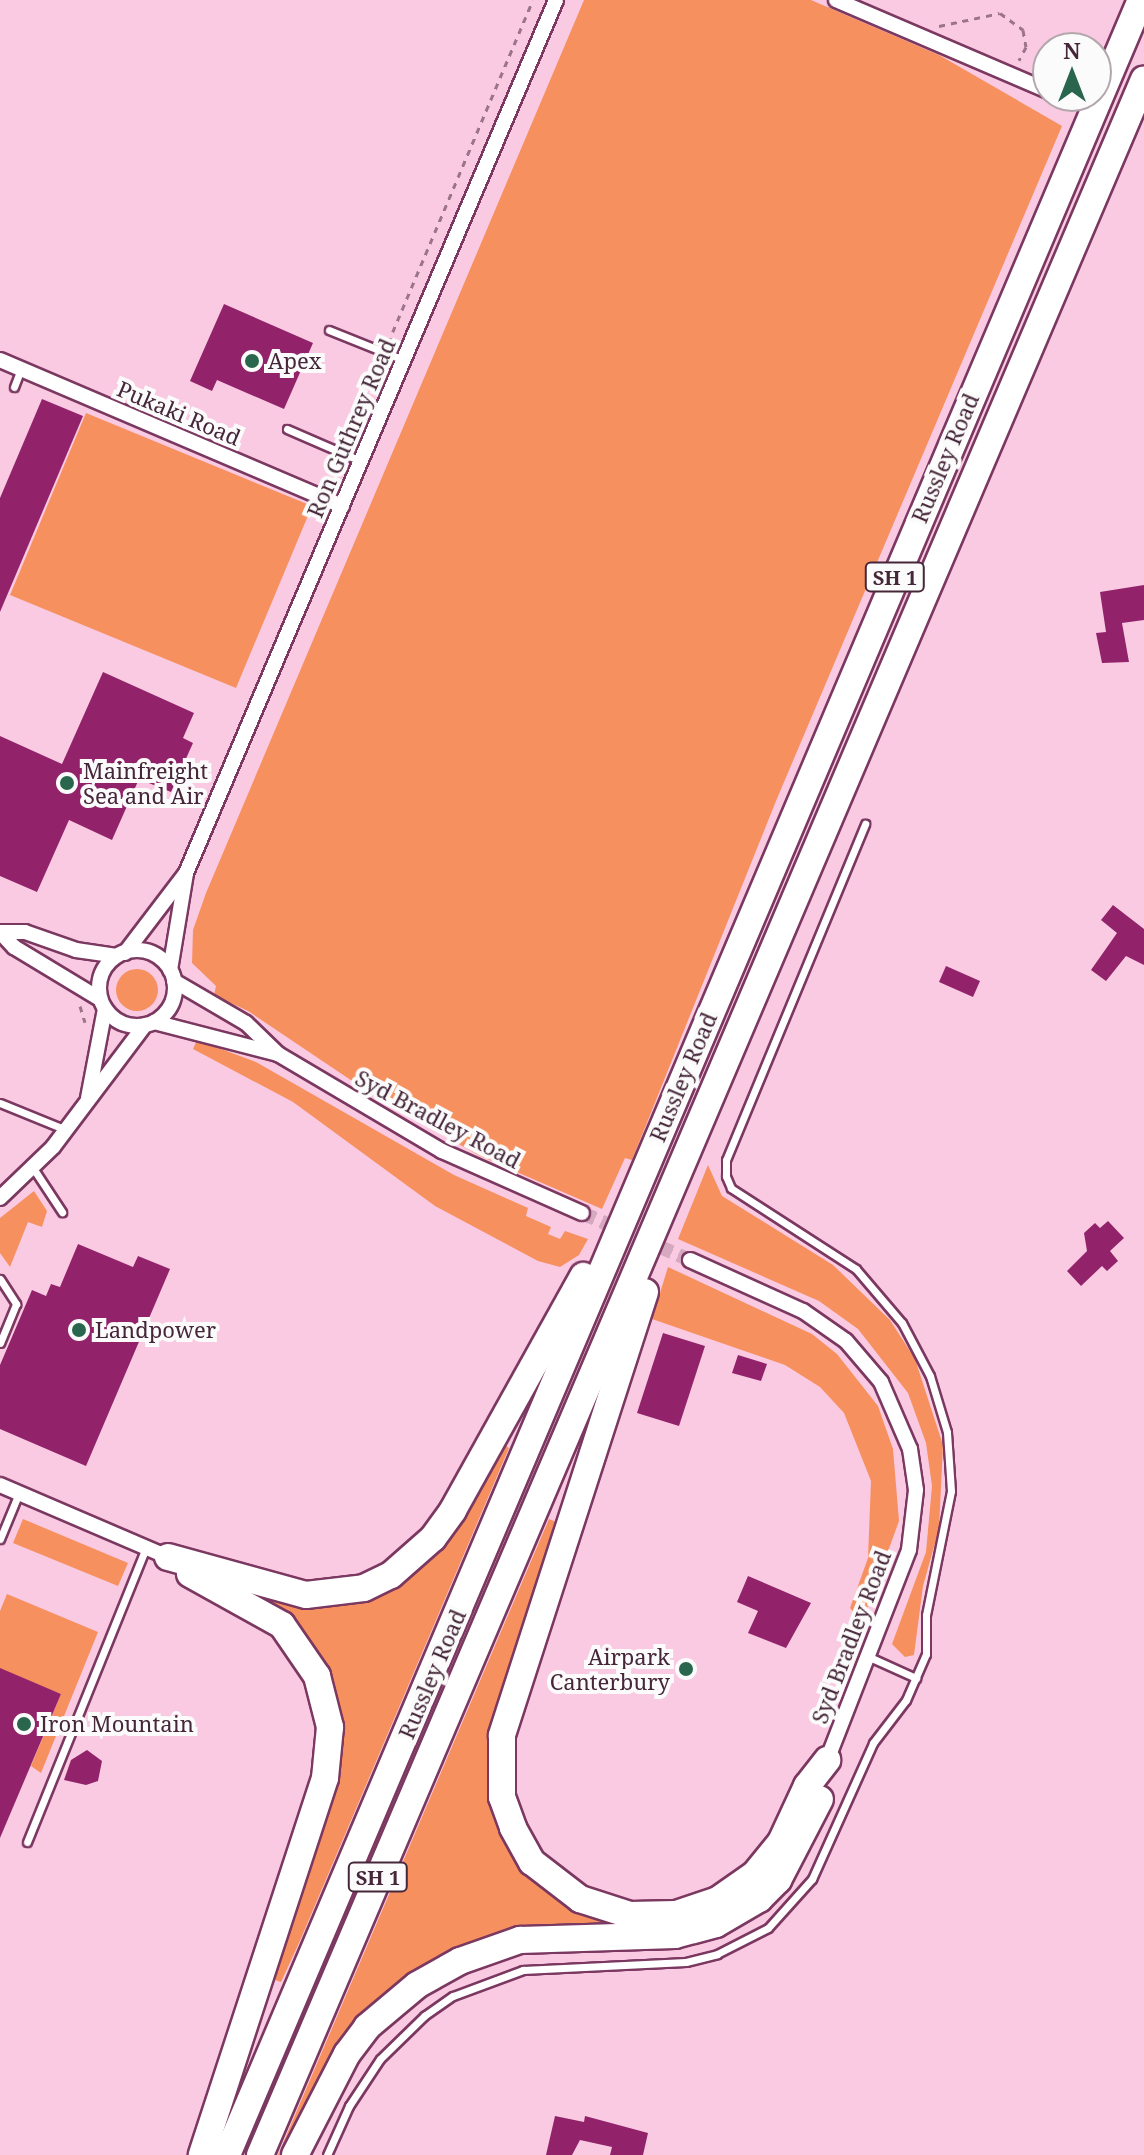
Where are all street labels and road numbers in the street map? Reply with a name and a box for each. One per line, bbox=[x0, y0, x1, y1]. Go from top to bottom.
street label: Ron Guthrey Road bbox=[301, 335, 401, 521]
street label: Pukaki Road bbox=[113, 375, 245, 451]
street label: Russley Road bbox=[906, 389, 984, 527]
road number: SH 1 bbox=[863, 561, 927, 593]
street label: Russley Road bbox=[644, 1008, 722, 1146]
street label: Syd Bradley Road bbox=[351, 1064, 525, 1174]
street label: Syd Bradley Road bbox=[806, 1547, 896, 1727]
street label: Russley Road bbox=[393, 1605, 471, 1743]
road number: SH 1 bbox=[346, 1861, 410, 1893]

